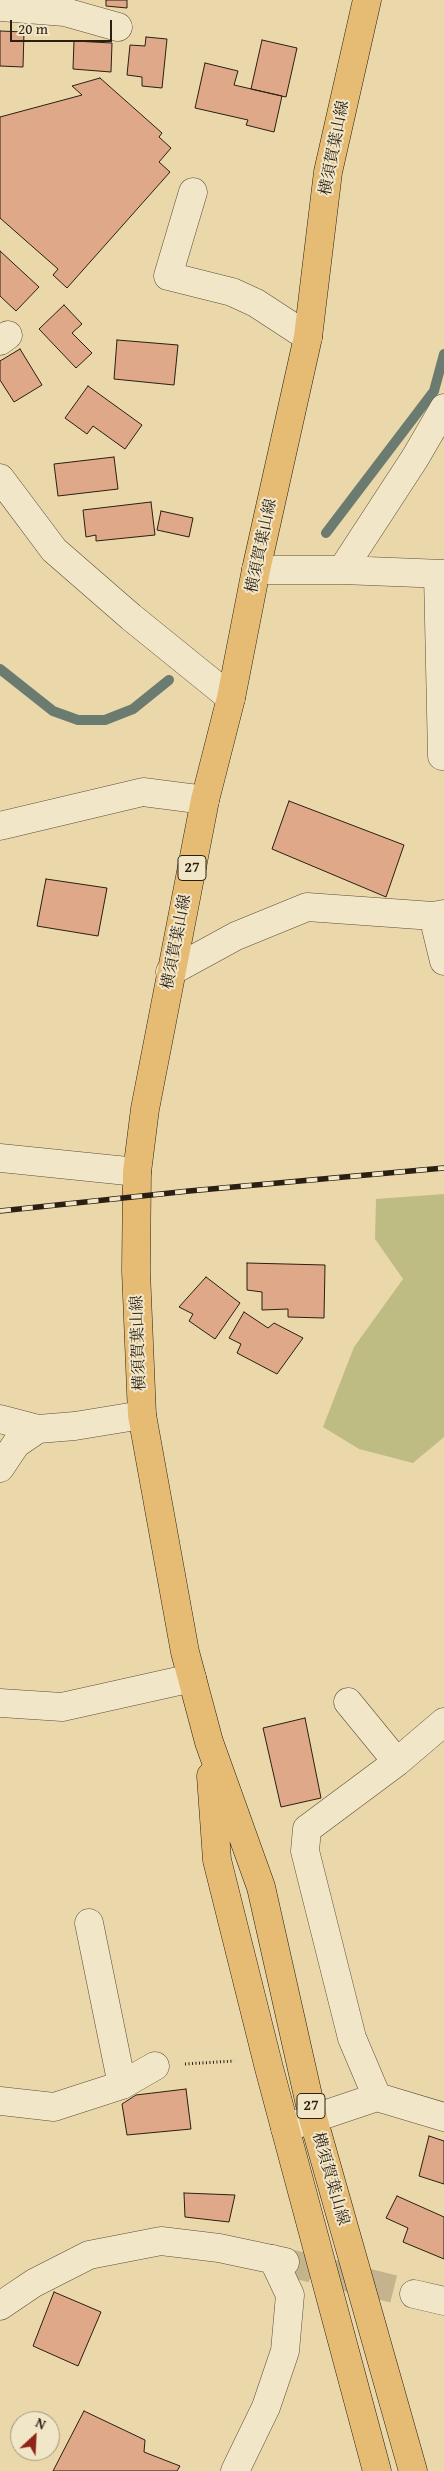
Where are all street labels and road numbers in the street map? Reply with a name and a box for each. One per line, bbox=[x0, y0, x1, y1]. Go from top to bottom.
street label: 横須賀葉山線 bbox=[316, 99, 354, 197]
street label: 横須賀葉山線 bbox=[243, 497, 281, 595]
road number: 27 bbox=[178, 856, 206, 880]
street label: 横須賀葉山線 bbox=[158, 893, 196, 991]
street label: 横須賀葉山線 bbox=[128, 1295, 150, 1391]
road number: 27 bbox=[297, 2094, 325, 2118]
street label: 横須賀葉山線 bbox=[308, 2130, 352, 2228]

